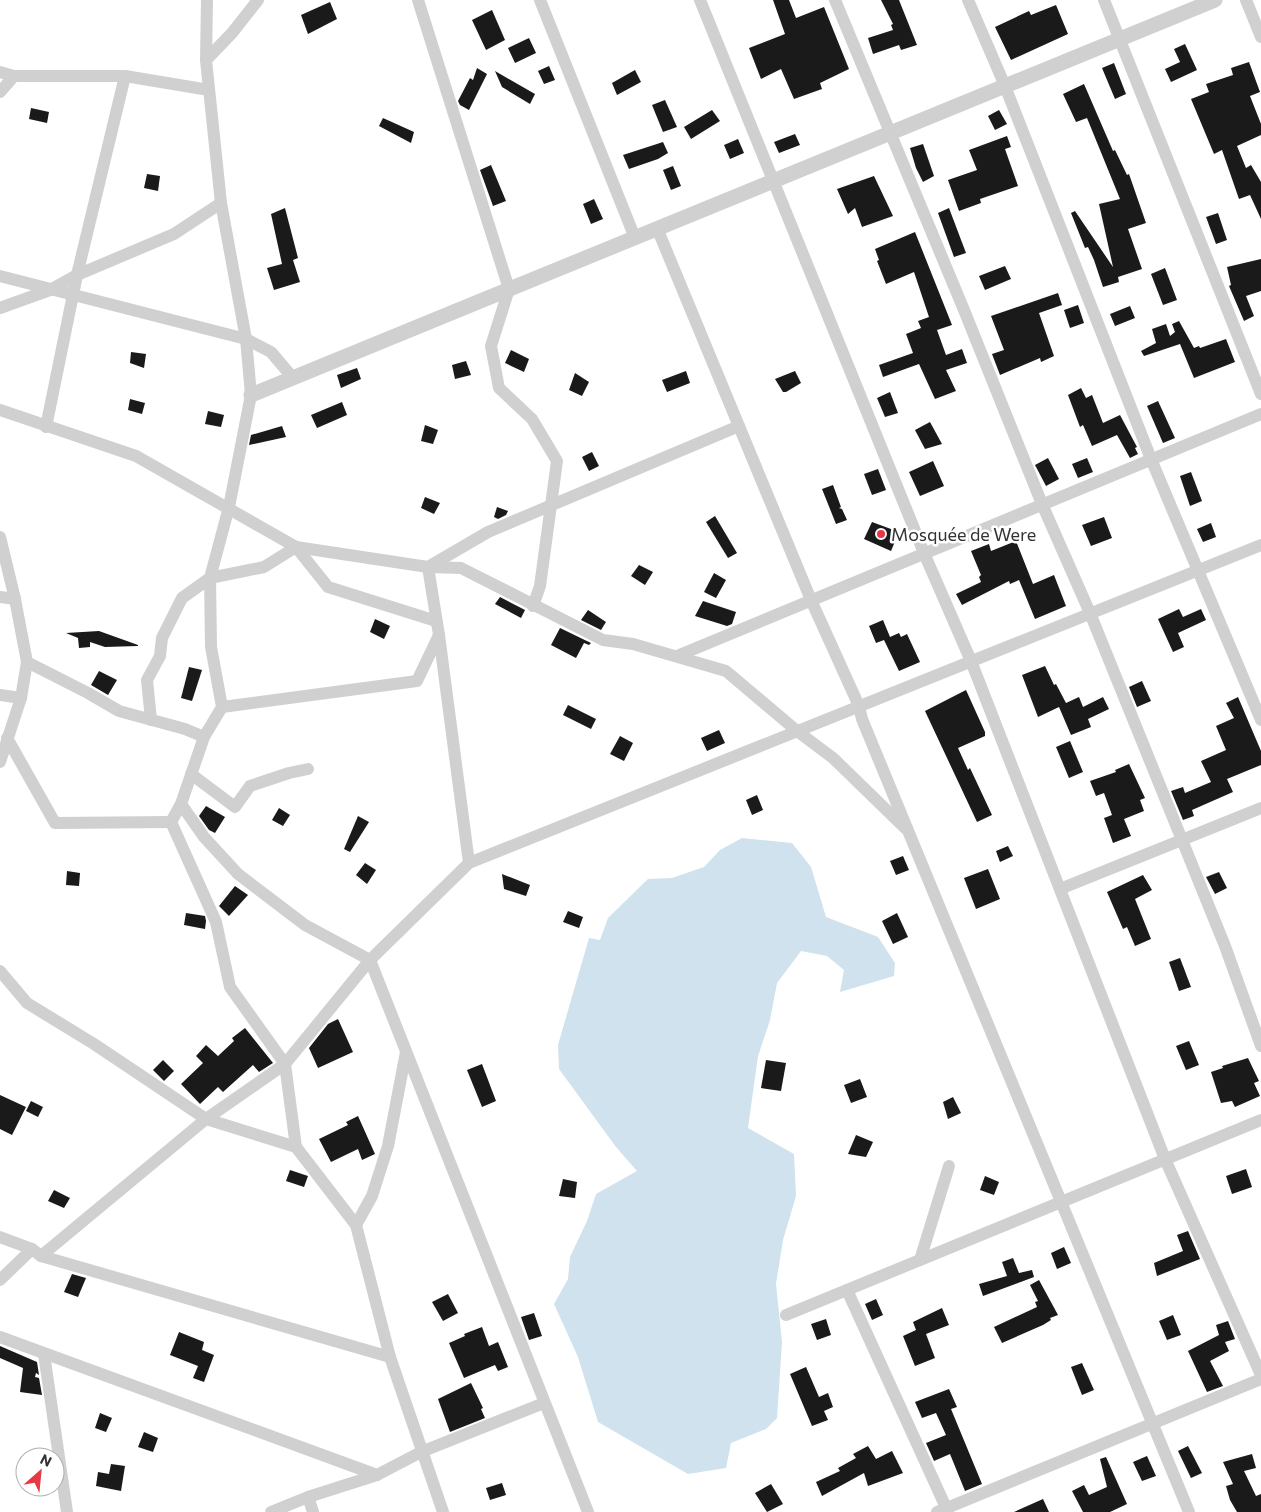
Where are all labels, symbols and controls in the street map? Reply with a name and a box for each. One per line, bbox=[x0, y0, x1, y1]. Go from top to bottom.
place label: Mosquée de Were bbox=[891, 523, 1036, 545]
marker: Mosquée de Were bbox=[875, 528, 887, 540]
north arrow bbox=[15, 1447, 65, 1497]
text: N bbox=[38, 1450, 55, 1470]

